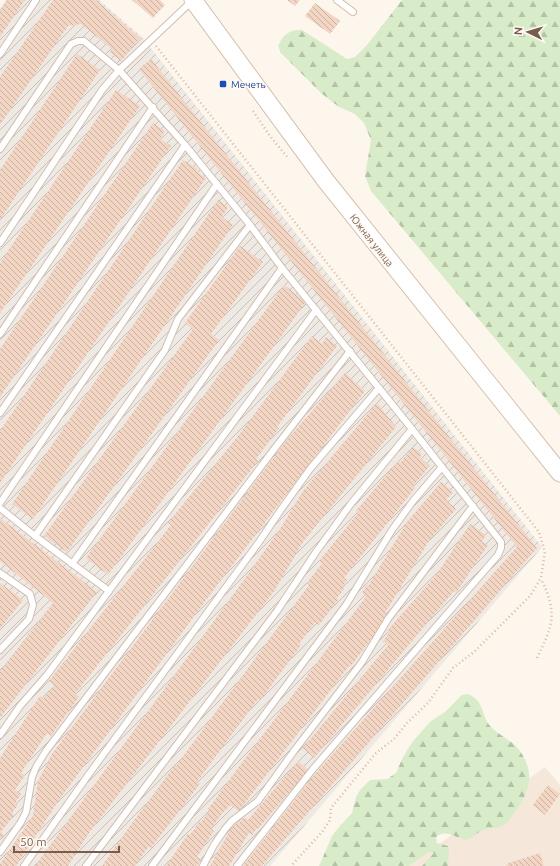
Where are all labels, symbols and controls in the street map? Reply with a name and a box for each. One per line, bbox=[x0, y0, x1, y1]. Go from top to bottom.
north arrow bbox=[508, 12, 548, 52]
text: N bbox=[512, 27, 524, 36]
marker: Мечеть bbox=[218, 79, 228, 89]
place label: Мечеть bbox=[231, 79, 266, 90]
street label: Южная улица bbox=[348, 212, 396, 269]
scale bar bbox=[14, 828, 119, 854]
text: 50 m bbox=[20, 835, 47, 848]

